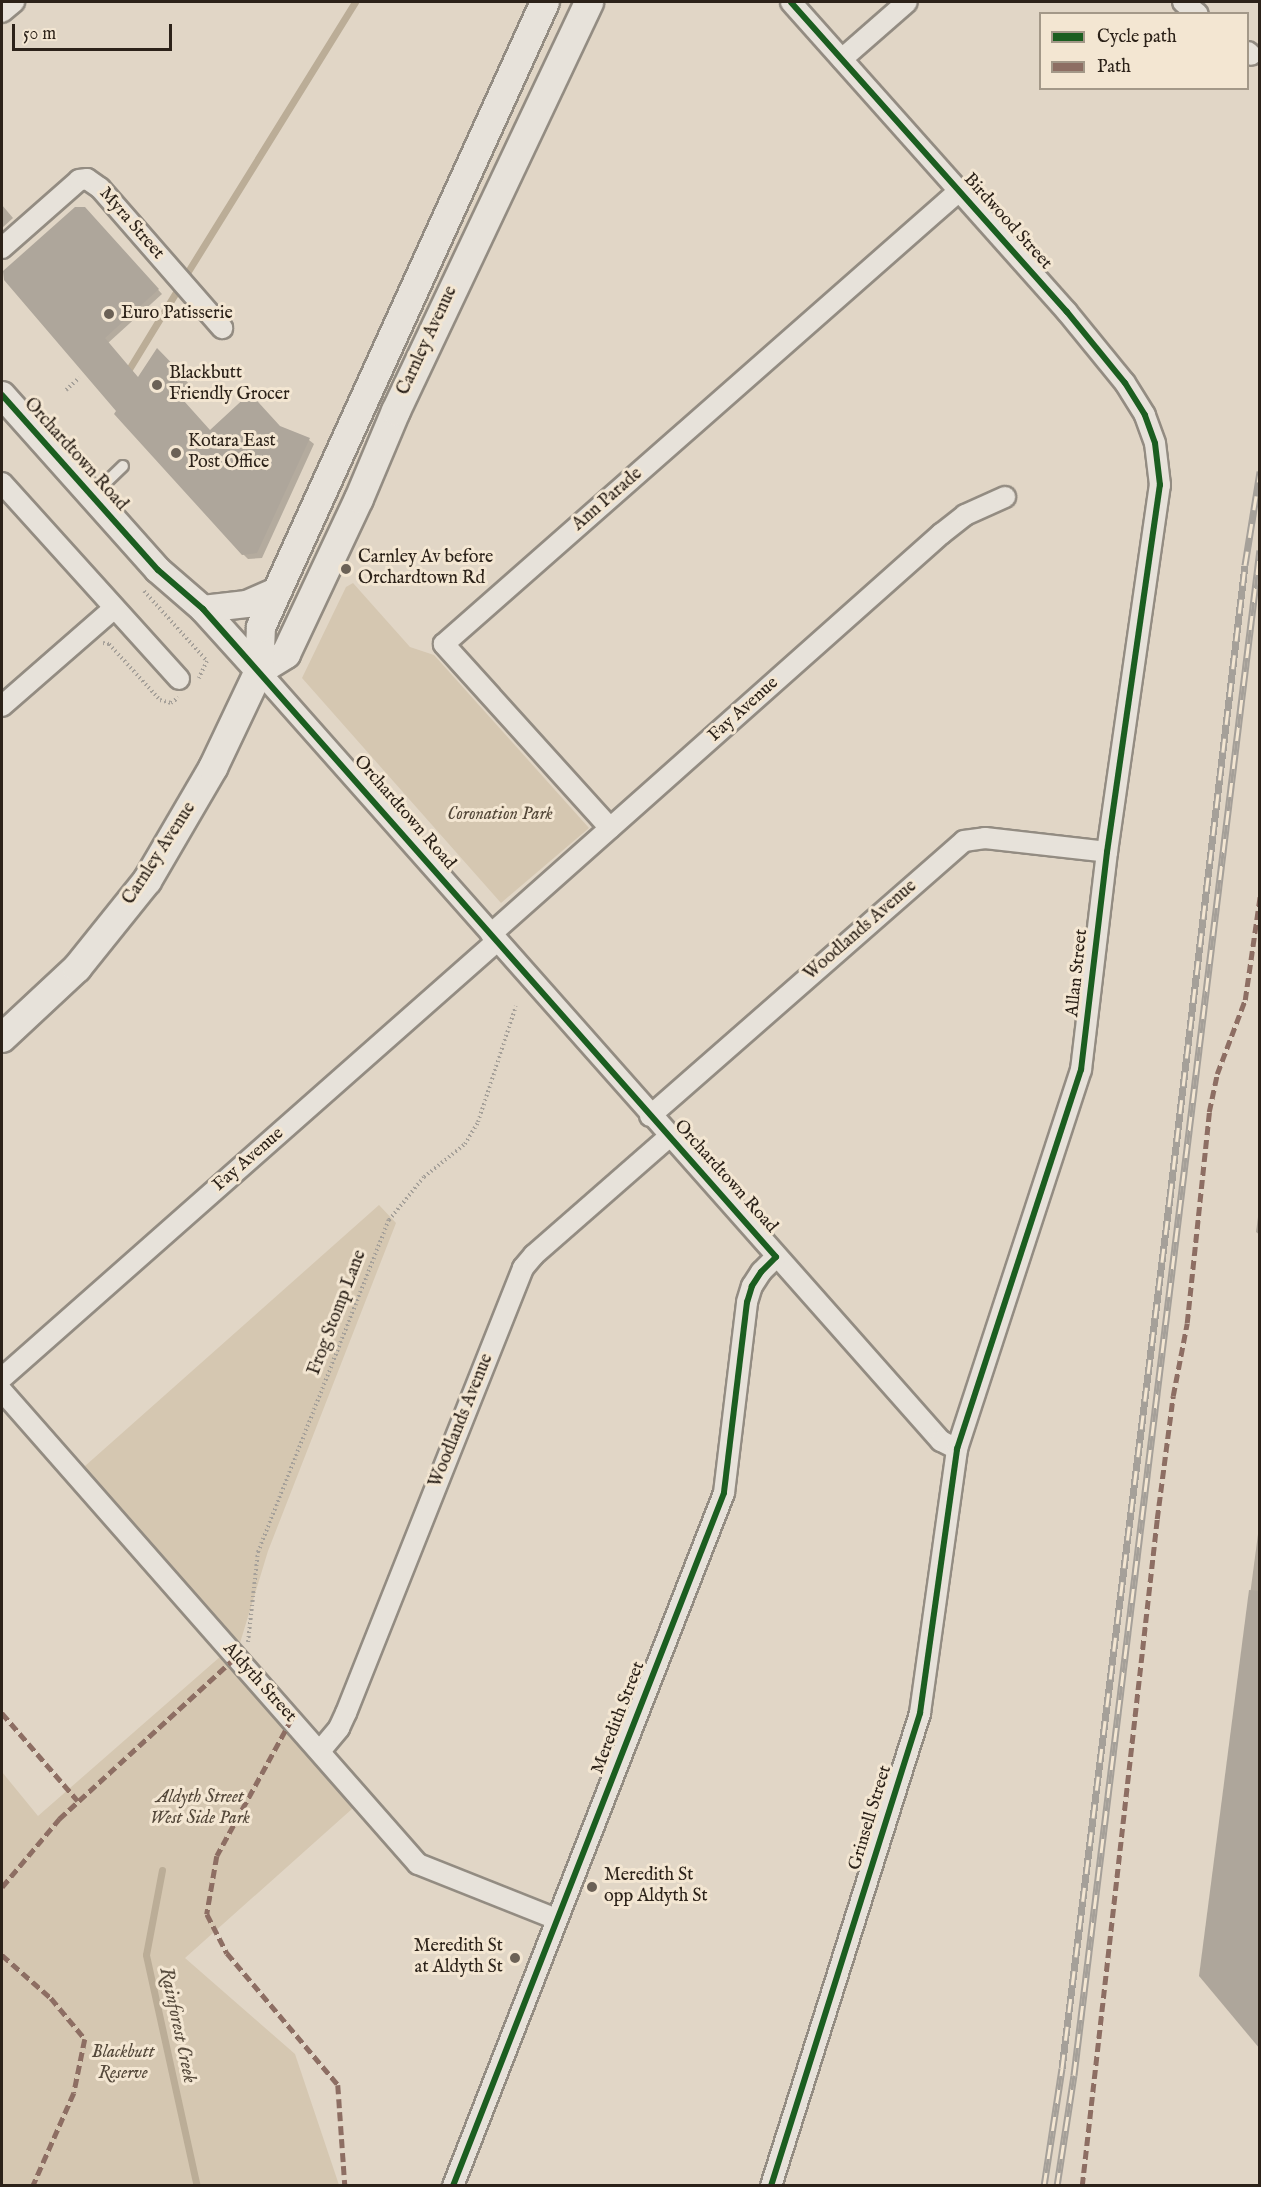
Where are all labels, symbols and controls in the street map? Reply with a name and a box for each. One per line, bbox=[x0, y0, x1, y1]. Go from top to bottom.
scale bar bbox=[15, 12, 176, 50]
legend bbox=[1039, 12, 1249, 90]
text: 50 m bbox=[23, 23, 56, 46]
text: Cycle path bbox=[1097, 26, 1177, 49]
text: Path bbox=[1097, 56, 1131, 79]
street label: Birdwood Street bbox=[958, 169, 1056, 275]
street label: Myra Street bbox=[94, 184, 168, 264]
street label: Carnley Avenue bbox=[393, 283, 463, 399]
place label: Euro Patisserie bbox=[121, 303, 233, 325]
marker: Euro Patisserie bbox=[102, 307, 116, 321]
place label: Blackbutt Friendly Grocer bbox=[169, 364, 290, 406]
marker: Blackbutt Friendly Grocer bbox=[150, 378, 164, 392]
street label: Orchardtown Road bbox=[19, 394, 131, 516]
place label: Kotara East Post Office bbox=[188, 432, 276, 474]
marker: Kotara East Post Office bbox=[169, 446, 183, 460]
street label: Ann Parade bbox=[569, 464, 647, 536]
place label: Carnley Av before Orchardtown Rd bbox=[358, 548, 493, 590]
marker: Carnley Av before Orchardtown Rd bbox=[339, 562, 353, 576]
street label: Fay Avenue bbox=[705, 673, 783, 747]
street label: Orchardtown Road bbox=[348, 751, 460, 875]
street label: Carnley Avenue bbox=[119, 799, 201, 909]
park label: Coronation Park bbox=[447, 804, 553, 826]
street label: Woodlands Avenue bbox=[800, 876, 922, 986]
street label: Allan Street bbox=[1063, 928, 1093, 1018]
street label: Orchardtown Road bbox=[669, 1116, 781, 1238]
street label: Fay Avenue bbox=[209, 1123, 289, 1197]
street label: Frog Stomp Lane bbox=[304, 1247, 372, 1379]
street label: Woodlands Avenue bbox=[425, 1351, 499, 1491]
street label: Aldyth Street bbox=[218, 1639, 300, 1727]
street label: Meredith Street bbox=[588, 1659, 650, 1777]
street label: Grinsell Street bbox=[845, 1763, 897, 1873]
park label: Aldyth Street West Side Park bbox=[150, 1788, 250, 1830]
place label: Meredith St opp Aldyth St bbox=[604, 1866, 708, 1908]
marker: Meredith St opp Aldyth St bbox=[585, 1880, 599, 1894]
place label: Meredith St at Aldyth St bbox=[414, 1937, 503, 1980]
marker: Meredith St at Aldyth St bbox=[508, 1951, 522, 1965]
water label: Rainforest Creek bbox=[154, 1965, 202, 2085]
park label: Blackbutt Reserve bbox=[92, 2043, 154, 2086]

